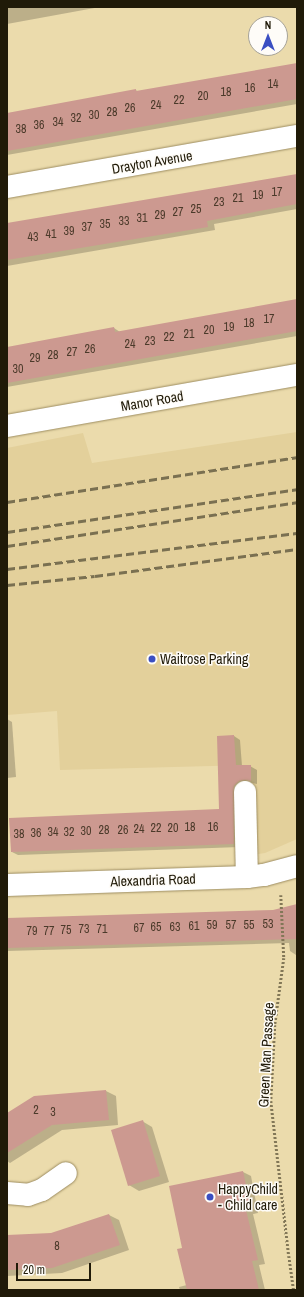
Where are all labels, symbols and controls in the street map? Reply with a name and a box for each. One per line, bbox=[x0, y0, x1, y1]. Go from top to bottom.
north arrow bbox=[248, 16, 288, 56]
text: N bbox=[265, 18, 271, 32]
house number: 14 bbox=[268, 78, 278, 92]
house number: 16 bbox=[245, 82, 255, 96]
house number: 18 bbox=[221, 86, 231, 100]
house number: 20 bbox=[198, 90, 208, 104]
house number: 22 bbox=[174, 94, 184, 108]
house number: 24 bbox=[151, 99, 161, 113]
house number: 26 bbox=[125, 102, 135, 116]
house number: 28 bbox=[107, 106, 117, 120]
house number: 30 bbox=[89, 109, 99, 123]
house number: 32 bbox=[71, 112, 81, 126]
house number: 34 bbox=[53, 116, 63, 130]
house number: 36 bbox=[34, 119, 44, 133]
house number: 38 bbox=[16, 123, 26, 137]
street label: Drayton Avenue bbox=[110, 147, 194, 177]
house number: 17 bbox=[272, 186, 282, 200]
house number: 19 bbox=[253, 189, 263, 203]
house number: 21 bbox=[233, 192, 243, 206]
house number: 23 bbox=[214, 196, 224, 210]
house number: 25 bbox=[191, 203, 201, 217]
house number: 27 bbox=[173, 206, 183, 220]
house number: 29 bbox=[155, 209, 165, 223]
house number: 31 bbox=[137, 212, 147, 226]
house number: 33 bbox=[119, 215, 129, 229]
house number: 35 bbox=[100, 218, 110, 232]
house number: 37 bbox=[82, 221, 92, 235]
house number: 39 bbox=[64, 225, 74, 239]
house number: 41 bbox=[46, 228, 56, 242]
house number: 43 bbox=[28, 231, 38, 245]
house number: 17 bbox=[264, 313, 274, 327]
house number: 18 bbox=[244, 317, 254, 331]
house number: 19 bbox=[224, 321, 234, 335]
house number: 20 bbox=[204, 324, 214, 338]
house number: 21 bbox=[184, 328, 194, 342]
house number: 22 bbox=[164, 331, 174, 345]
house number: 23 bbox=[145, 335, 155, 349]
house number: 24 bbox=[125, 338, 135, 352]
house number: 26 bbox=[85, 343, 95, 357]
house number: 27 bbox=[67, 346, 77, 360]
house number: 28 bbox=[48, 349, 58, 363]
house number: 29 bbox=[30, 352, 40, 366]
house number: 30 bbox=[13, 363, 23, 377]
street label: Manor Road bbox=[119, 387, 185, 415]
place label: Waitrose Parking bbox=[160, 651, 248, 667]
marker: Waitrose Parking bbox=[147, 654, 157, 664]
house number: 18 bbox=[185, 821, 195, 835]
house number: 16 bbox=[208, 821, 218, 835]
house number: 22 bbox=[151, 822, 161, 836]
house number: 20 bbox=[168, 822, 178, 836]
house number: 24 bbox=[134, 823, 144, 837]
house number: 28 bbox=[99, 824, 109, 838]
house number: 26 bbox=[118, 824, 128, 838]
house number: 30 bbox=[81, 825, 91, 839]
house number: 34 bbox=[48, 826, 58, 840]
house number: 32 bbox=[64, 826, 74, 840]
house number: 36 bbox=[31, 827, 41, 841]
house number: 38 bbox=[14, 828, 24, 842]
street label: Alexandria Road bbox=[110, 870, 196, 890]
house number: 53 bbox=[263, 918, 273, 932]
house number: 59 bbox=[207, 919, 217, 933]
house number: 57 bbox=[226, 919, 236, 933]
house number: 55 bbox=[244, 919, 254, 933]
house number: 61 bbox=[189, 920, 199, 934]
house number: 65 bbox=[151, 921, 161, 935]
house number: 63 bbox=[170, 921, 180, 935]
house number: 67 bbox=[134, 922, 144, 936]
house number: 73 bbox=[79, 923, 89, 937]
house number: 71 bbox=[97, 923, 107, 937]
house number: 75 bbox=[61, 924, 71, 938]
house number: 79 bbox=[27, 925, 37, 939]
house number: 77 bbox=[44, 925, 54, 939]
street label: Green Man Passage bbox=[255, 1002, 277, 1108]
house number: 2 bbox=[33, 1104, 39, 1118]
house number: 3 bbox=[50, 1106, 56, 1120]
place label: HappyChild - Child care bbox=[218, 1181, 278, 1214]
marker: HappyChild - Child care bbox=[205, 1192, 215, 1202]
house number: 8 bbox=[54, 1240, 60, 1254]
scale bar bbox=[18, 1255, 93, 1281]
text: 20 m bbox=[23, 1262, 45, 1278]

